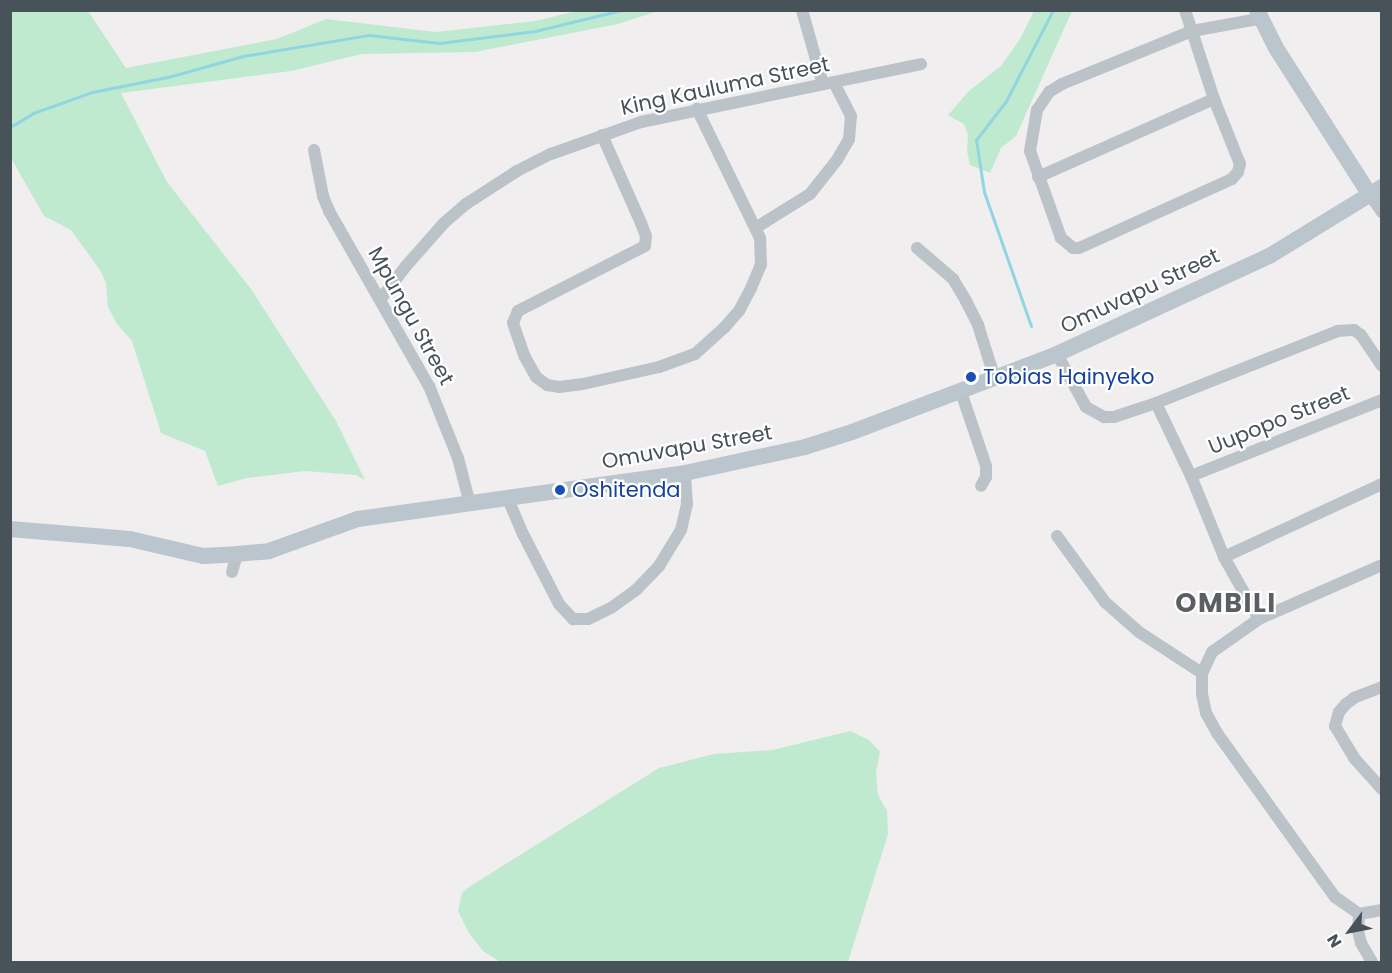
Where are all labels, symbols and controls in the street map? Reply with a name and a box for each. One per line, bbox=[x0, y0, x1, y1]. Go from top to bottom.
street label: King Kauluma Street bbox=[618, 52, 832, 120]
street label: Mpungu Street bbox=[363, 243, 459, 389]
street label: Omuvapu Street bbox=[1057, 243, 1223, 339]
place label: Tobias Hainyeko bbox=[983, 364, 1154, 390]
marker: Tobias Hainyeko bbox=[964, 370, 978, 384]
street label: Uupopo Street bbox=[1205, 380, 1353, 460]
street label: Omuvapu Street bbox=[600, 420, 774, 474]
place label: Oshitenda bbox=[572, 477, 681, 503]
marker: Oshitenda bbox=[553, 483, 567, 497]
district label: OMBILI bbox=[1175, 587, 1277, 619]
north arrow bbox=[1320, 901, 1380, 961]
text: N bbox=[1321, 930, 1347, 952]

